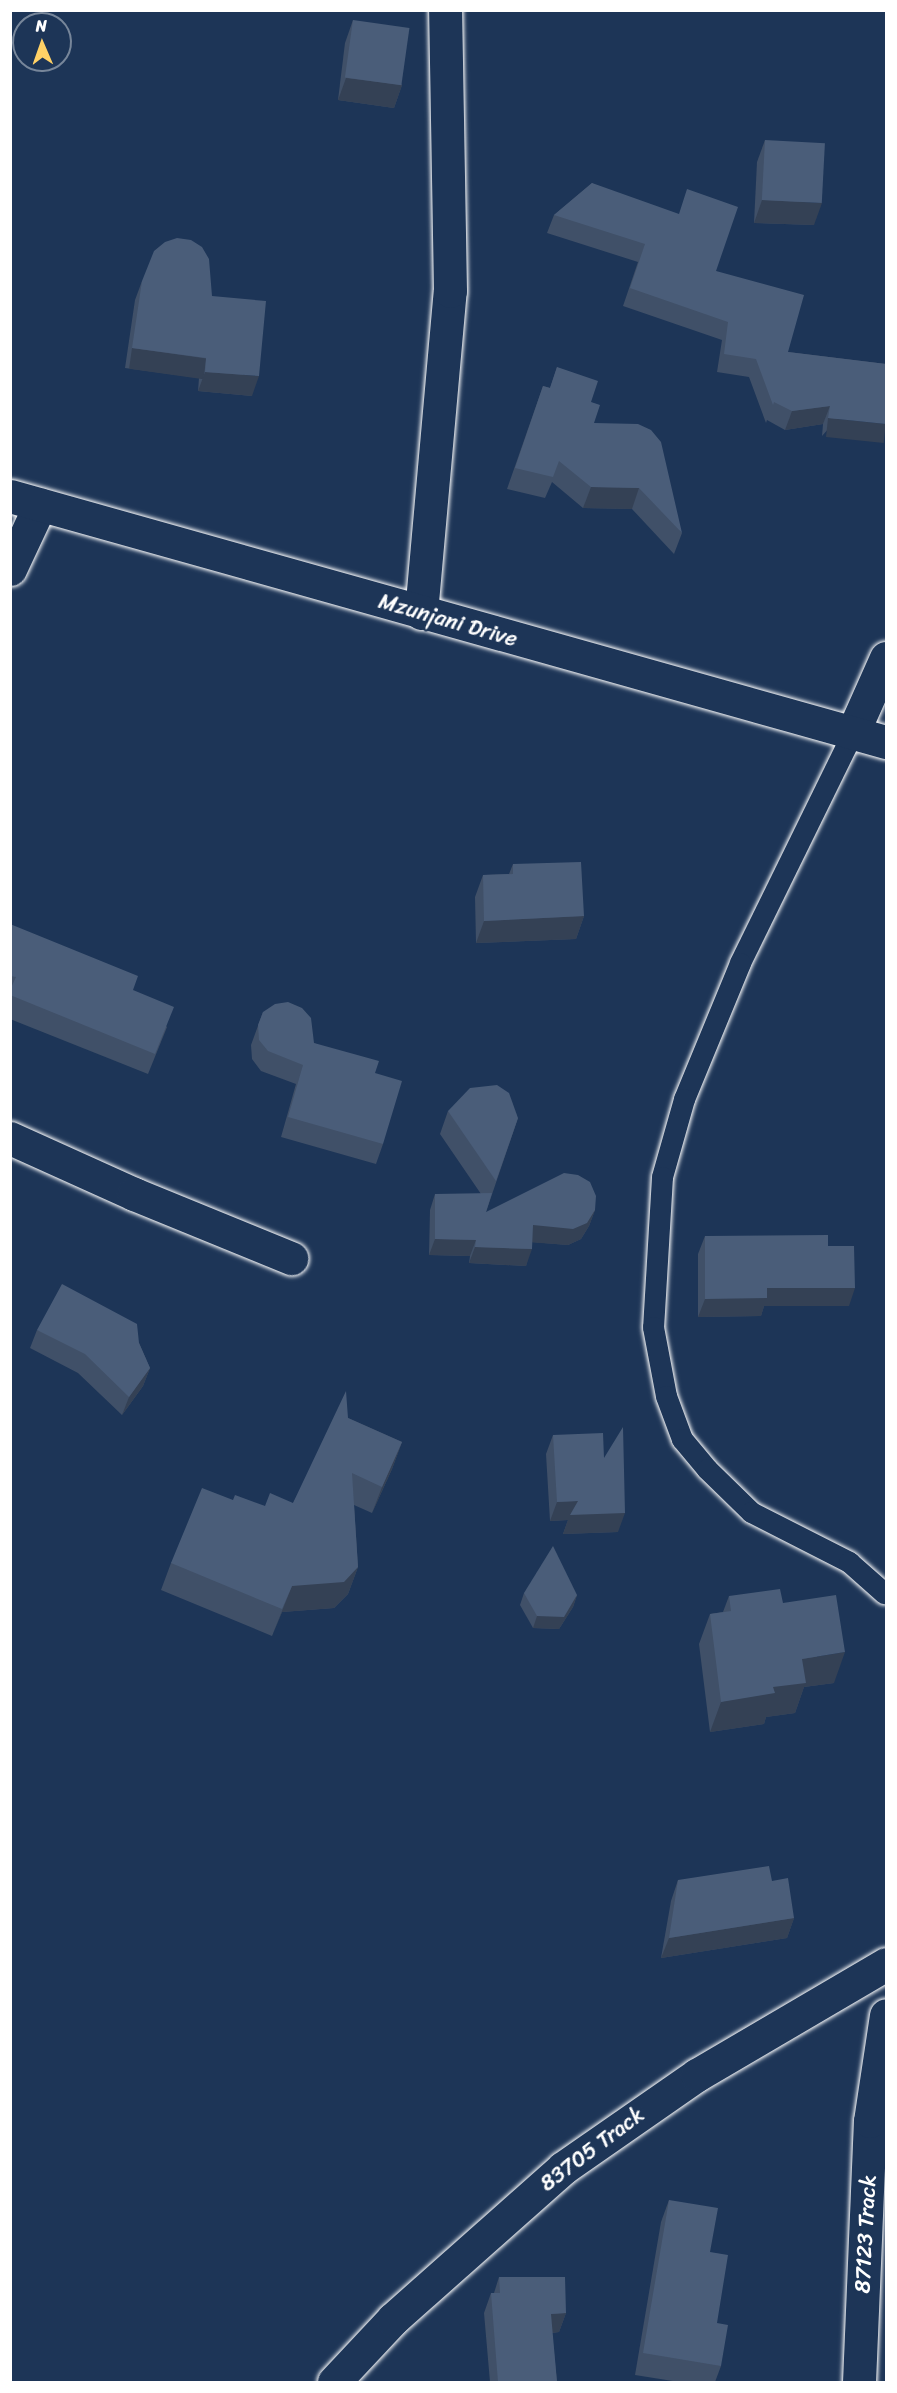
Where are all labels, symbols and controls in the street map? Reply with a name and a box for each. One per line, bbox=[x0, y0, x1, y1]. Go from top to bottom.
text: N bbox=[35, 11, 47, 40]
north arrow bbox=[12, 12, 72, 72]
street label: Mzunjani Drive bbox=[376, 588, 520, 652]
street label: 83705 Track bbox=[535, 2101, 649, 2197]
street label: 87123 Track bbox=[849, 2174, 881, 2294]

